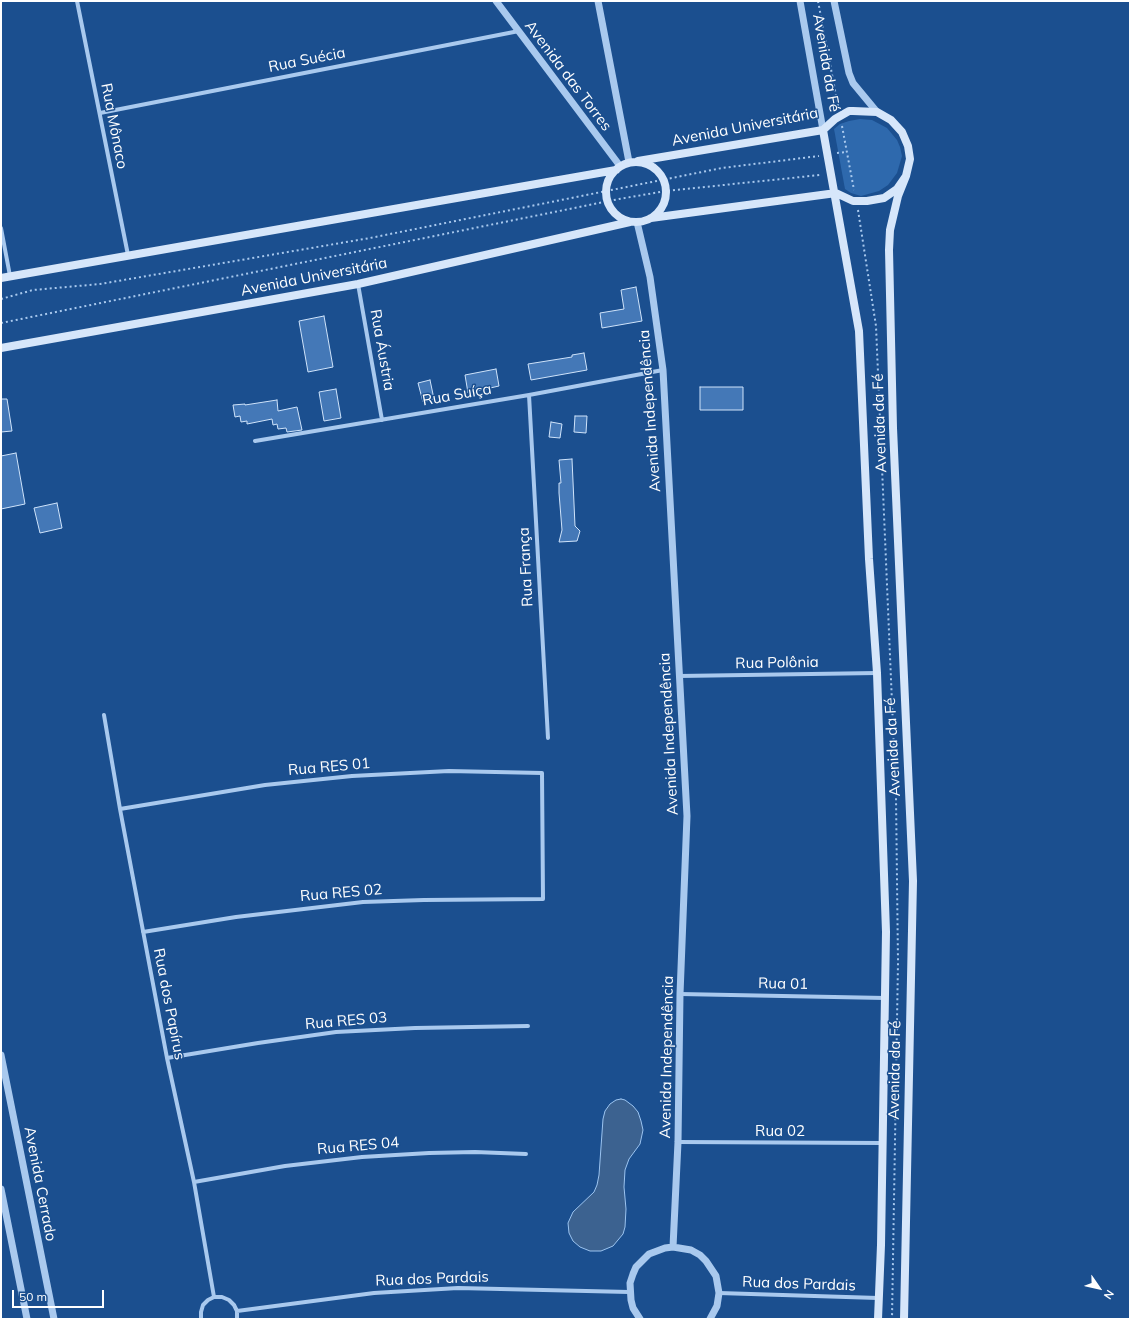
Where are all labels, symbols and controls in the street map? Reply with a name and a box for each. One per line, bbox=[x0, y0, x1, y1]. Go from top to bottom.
street label: Avenida da Fé bbox=[809, 13, 843, 113]
street label: Avenida das Torres bbox=[521, 17, 615, 135]
street label: Rua Suécia bbox=[267, 44, 347, 76]
street label: Rua Mônaco bbox=[97, 82, 131, 170]
street label: Avenida Universitária bbox=[670, 104, 820, 150]
street label: Avenida Universitária bbox=[239, 254, 389, 300]
street label: Rua Áustria bbox=[366, 308, 398, 392]
street label: Avenida Independência bbox=[635, 329, 665, 493]
street label: Avenida da Fé bbox=[869, 373, 891, 473]
street label: Rua Suíça bbox=[421, 380, 493, 410]
street label: Rua França bbox=[515, 527, 537, 607]
street label: Avenida Independência bbox=[656, 652, 682, 816]
street label: Rua Polônia bbox=[735, 653, 819, 673]
street label: Avenida da Fé bbox=[881, 697, 905, 797]
street label: Rua RES 01 bbox=[287, 754, 371, 780]
street label: Rua RES 02 bbox=[299, 880, 383, 906]
street label: Rua dos Papírus bbox=[149, 947, 189, 1061]
street label: Rua 01 bbox=[758, 975, 808, 993]
street label: Avenida Independência bbox=[657, 976, 677, 1138]
street label: Rua RES 03 bbox=[304, 1008, 388, 1034]
street label: Avenida da Fé bbox=[885, 1020, 905, 1120]
street label: Rua 02 bbox=[755, 1122, 805, 1140]
street label: Avenida Cerrado bbox=[20, 1125, 60, 1243]
street label: Rua RES 04 bbox=[316, 1133, 400, 1159]
street label: Rua dos Pardais bbox=[375, 1268, 489, 1290]
north arrow bbox=[1079, 1268, 1119, 1308]
street label: Rua dos Pardais bbox=[742, 1273, 856, 1295]
scale bar bbox=[14, 1282, 106, 1308]
text: N bbox=[1101, 1287, 1117, 1302]
text: 50 m bbox=[19, 1289, 47, 1304]

